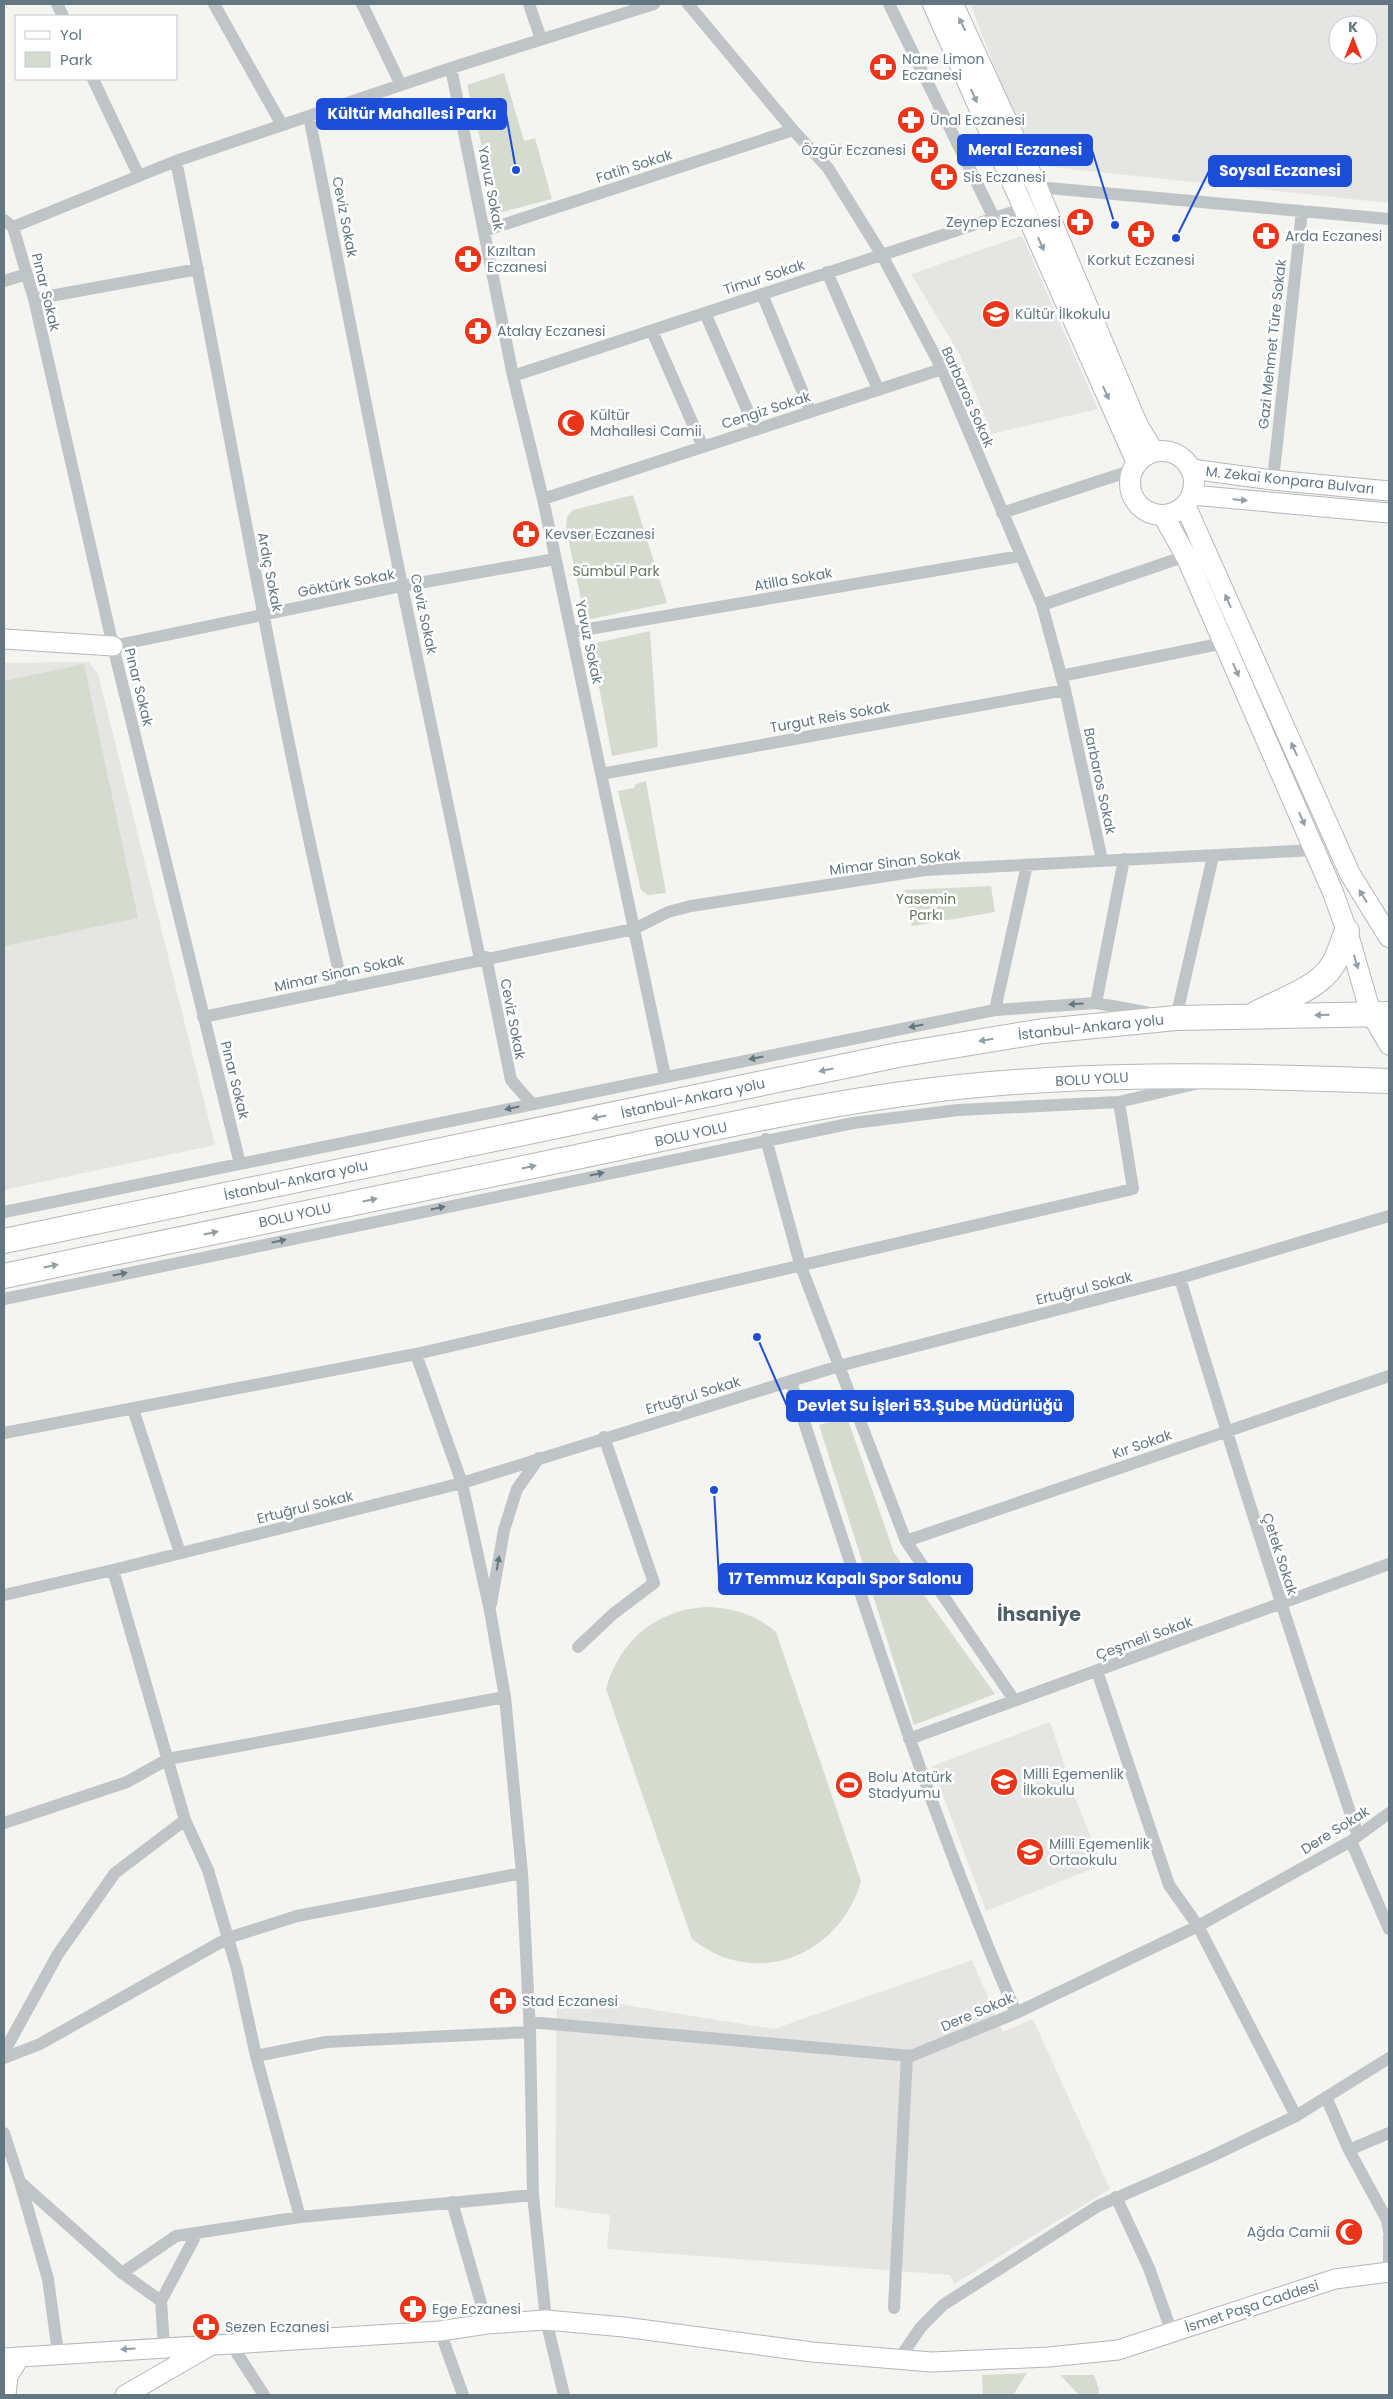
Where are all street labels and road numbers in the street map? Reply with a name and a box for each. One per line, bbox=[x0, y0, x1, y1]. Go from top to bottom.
street label: Yavuz Sokak bbox=[473, 144, 509, 233]
street label: Fatih Sokak bbox=[593, 144, 675, 188]
street label: Ceviz Sokak bbox=[327, 175, 363, 260]
street label: Pınar Sokak bbox=[27, 251, 66, 334]
street label: Timur Sokak bbox=[721, 254, 808, 300]
street label: Gazi Mehmet Türe Sokak bbox=[1253, 257, 1291, 430]
street label: Barbaros Sokak bbox=[937, 343, 1000, 451]
street label: Cengiz Sokak bbox=[719, 386, 814, 434]
street label: M. Zekai Konpara Bulvarı bbox=[1205, 461, 1375, 499]
street label: Ardıç Sokak bbox=[252, 530, 288, 614]
street label: Atilla Sokak bbox=[752, 562, 834, 596]
street label: Göktürk Sokak bbox=[296, 564, 397, 602]
street label: Ceviz Sokak bbox=[406, 572, 442, 657]
street label: Yavuz Sokak bbox=[570, 598, 608, 687]
street label: Pınar Sokak bbox=[120, 646, 159, 729]
street label: Turgut Reis Sokak bbox=[768, 696, 892, 737]
street label: Barbaros Sokak bbox=[1079, 726, 1121, 837]
street label: Mimar Sinan Sokak bbox=[828, 844, 963, 880]
street label: Mimar Sinan Sokak bbox=[272, 949, 407, 997]
street label: Ceviz Sokak bbox=[495, 977, 531, 1062]
street label: İstanbul-Ankara yolu bbox=[1017, 1009, 1165, 1045]
street label: Pınar Sokak bbox=[216, 1039, 255, 1122]
street label: BOLU YOLU bbox=[1055, 1067, 1129, 1091]
street label: İstanbul-Ankara yolu bbox=[619, 1073, 767, 1123]
street label: BOLU YOLU bbox=[653, 1117, 729, 1151]
street label: İstanbul-Ankara yolu bbox=[222, 1155, 370, 1205]
street label: BOLU YOLU bbox=[257, 1198, 333, 1232]
street label: Ertuğrul Sokak bbox=[1034, 1266, 1135, 1310]
street label: Ertuğrul Sokak bbox=[643, 1371, 744, 1419]
street label: Kır Sokak bbox=[1109, 1424, 1175, 1464]
street label: Ertuğrul Sokak bbox=[255, 1485, 356, 1529]
street label: Çetek Sokak bbox=[1257, 1510, 1303, 1598]
street label: Çeşmeli Sokak bbox=[1093, 1611, 1196, 1665]
street label: Dere Sokak bbox=[1297, 1801, 1374, 1859]
street label: Dere Sokak bbox=[938, 1987, 1017, 2036]
street label: İsmet Paşa Caddesi bbox=[1183, 2275, 1321, 2337]

